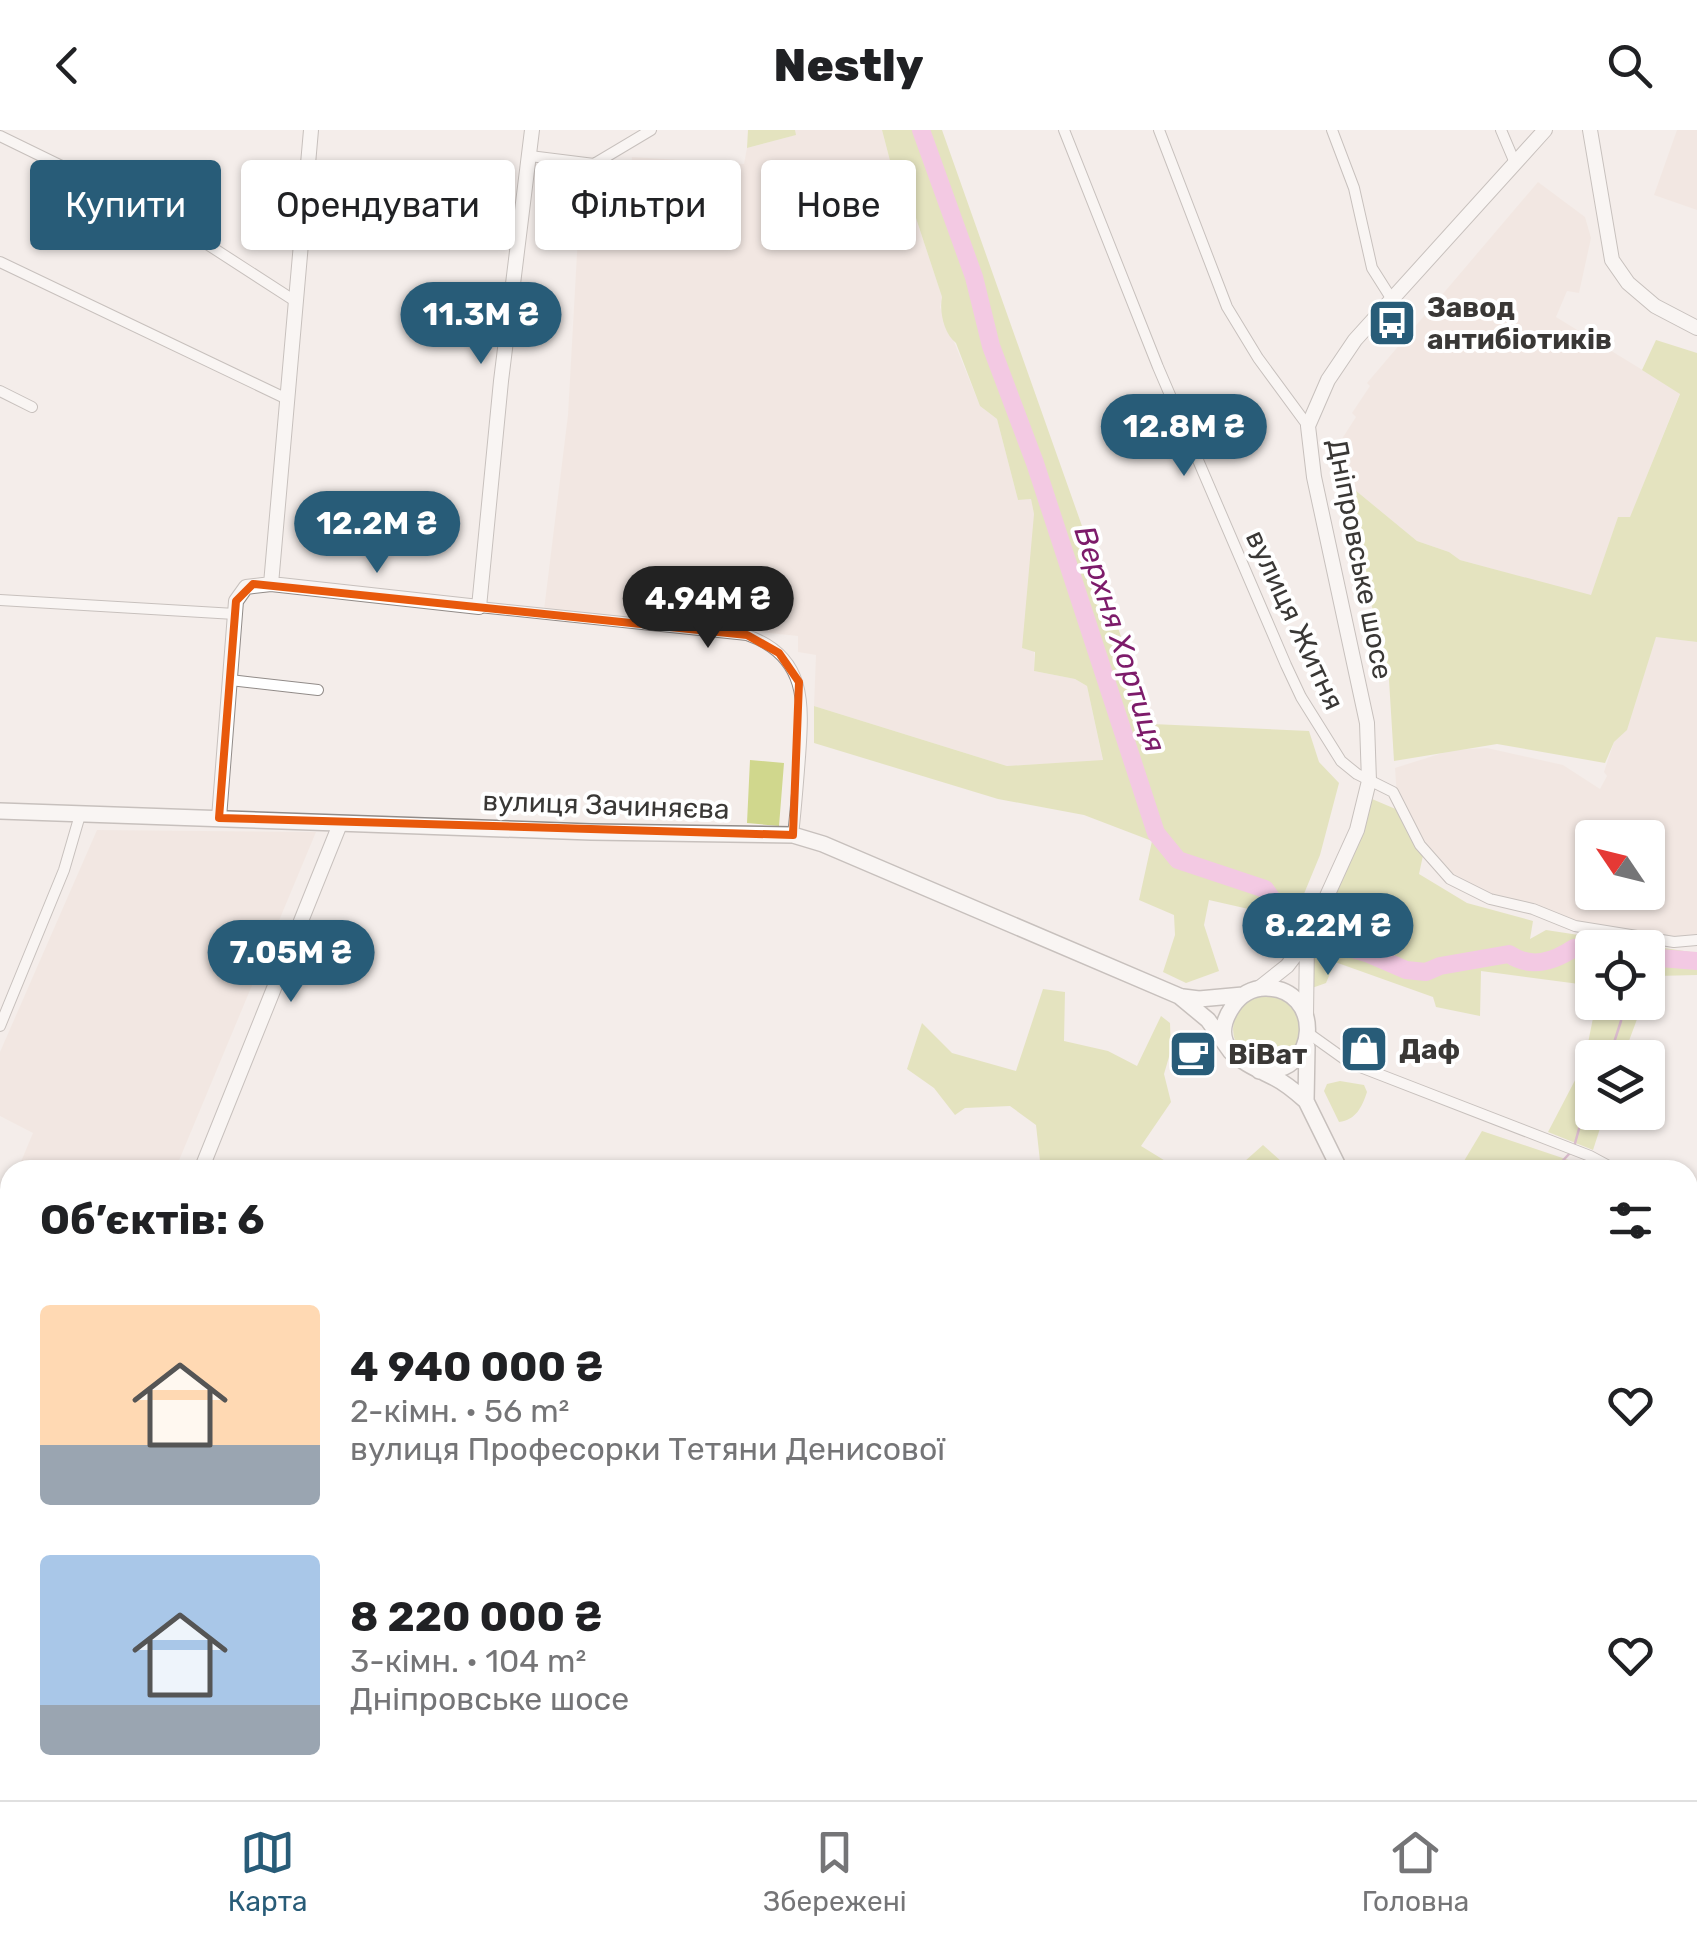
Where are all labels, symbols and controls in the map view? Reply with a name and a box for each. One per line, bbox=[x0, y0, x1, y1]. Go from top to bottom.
icon: back bbox=[40, 38, 95, 93]
icon: search bbox=[1602, 38, 1657, 93]
text: Nestly bbox=[774, 39, 923, 92]
chip: Купити bbox=[30, 160, 221, 250]
chip: Орендувати bbox=[241, 160, 515, 250]
chip: Фільтри bbox=[535, 160, 741, 250]
chip: Нове bbox=[761, 160, 916, 250]
pin: 11.3M ₴ bbox=[389, 282, 573, 367]
place label: Завод антибіотиків bbox=[1427, 291, 1612, 356]
text: 11.3M ₴ bbox=[423, 295, 540, 333]
bus stop icon: Завод антибіотиків bbox=[1366, 297, 1418, 349]
pin: 12.8M ₴ bbox=[1092, 394, 1276, 479]
text: 12.8M ₴ bbox=[1123, 407, 1245, 445]
street label: Дніпровське шосе bbox=[1320, 436, 1400, 682]
pin: 12.2M ₴ bbox=[285, 491, 469, 576]
text: 12.2M ₴ bbox=[316, 504, 438, 542]
water label: Верхня Хортиця bbox=[1066, 521, 1174, 757]
street label: вулиця Житня bbox=[1239, 525, 1351, 715]
pin: 4.94M ₴ bbox=[616, 566, 800, 651]
text: 4.94M ₴ bbox=[645, 579, 771, 617]
street label: вулиця Зачиняєва bbox=[482, 784, 730, 826]
north arrow bbox=[1575, 820, 1665, 910]
map controls bbox=[1575, 820, 1665, 1130]
pin: 8.22M ₴ bbox=[1236, 893, 1420, 978]
text: 8.22M ₴ bbox=[1264, 906, 1392, 944]
pin: 7.05M ₴ bbox=[199, 920, 383, 1005]
button: locate bbox=[1575, 930, 1665, 1020]
text: 7.05M ₴ bbox=[230, 933, 352, 971]
shop icon: Даф bbox=[1338, 1023, 1390, 1075]
cafe icon: ВіВат bbox=[1167, 1028, 1219, 1080]
place label: Даф bbox=[1399, 1033, 1460, 1066]
place label: ВіВат bbox=[1228, 1038, 1307, 1071]
button: layers bbox=[1575, 1040, 1665, 1130]
icon: filters bbox=[1603, 1193, 1658, 1248]
text: Об’єктів: 6 bbox=[40, 1195, 265, 1245]
text: 4 940 000 ₴ bbox=[350, 1342, 604, 1392]
icon: home bbox=[120, 1345, 240, 1465]
icon: heart bbox=[1603, 1378, 1658, 1433]
text: 2-кімн. · 56 m² bbox=[350, 1392, 570, 1430]
text: вулиця Професорки Тетяни Денисової bbox=[350, 1430, 945, 1468]
text: 8 220 000 ₴ bbox=[350, 1592, 603, 1642]
icon: home bbox=[120, 1595, 240, 1715]
icon: heart bbox=[1603, 1628, 1658, 1683]
text: 3-кімн. · 104 m² bbox=[350, 1642, 586, 1680]
text: Дніпровське шосе bbox=[350, 1680, 629, 1718]
tab: Карта bbox=[228, 1825, 308, 1918]
tab: Збережені bbox=[763, 1825, 906, 1918]
tab: Головна bbox=[1362, 1825, 1469, 1918]

